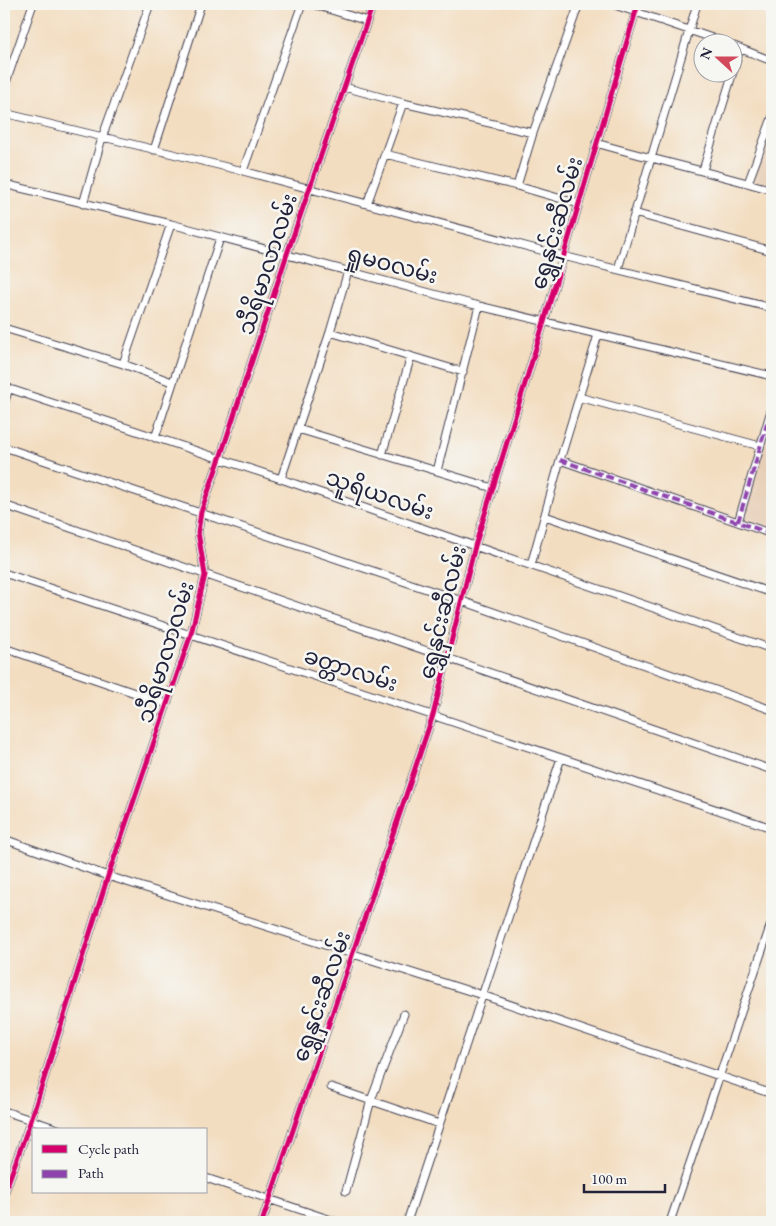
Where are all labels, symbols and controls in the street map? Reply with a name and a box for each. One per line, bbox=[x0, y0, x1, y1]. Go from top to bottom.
north arrow bbox=[694, 32, 744, 82]
text: N bbox=[695, 44, 717, 62]
street label: ရွှေနှင်းဆီလမ်း bbox=[523, 153, 592, 294]
street label: သီရိမာလာလမ်း bbox=[230, 190, 307, 339]
street label: ရှုမဝလမ်း bbox=[342, 237, 441, 293]
street label: သူရိယလမ်း bbox=[321, 462, 438, 529]
street label: ရွှေနှင်းဆီလမ်း bbox=[411, 542, 476, 683]
street label: သီရိမာလာလမ်း bbox=[129, 577, 204, 727]
street label: ခတ္တာလမ်း bbox=[299, 640, 402, 701]
street label: ရွှေနှင်းဆီလမ်း bbox=[285, 927, 360, 1066]
legend bbox=[32, 1128, 208, 1194]
text: Cycle path bbox=[78, 1139, 140, 1158]
scale bar bbox=[584, 1161, 665, 1193]
text: Path bbox=[78, 1163, 104, 1182]
text: 100 m bbox=[591, 1169, 628, 1188]

